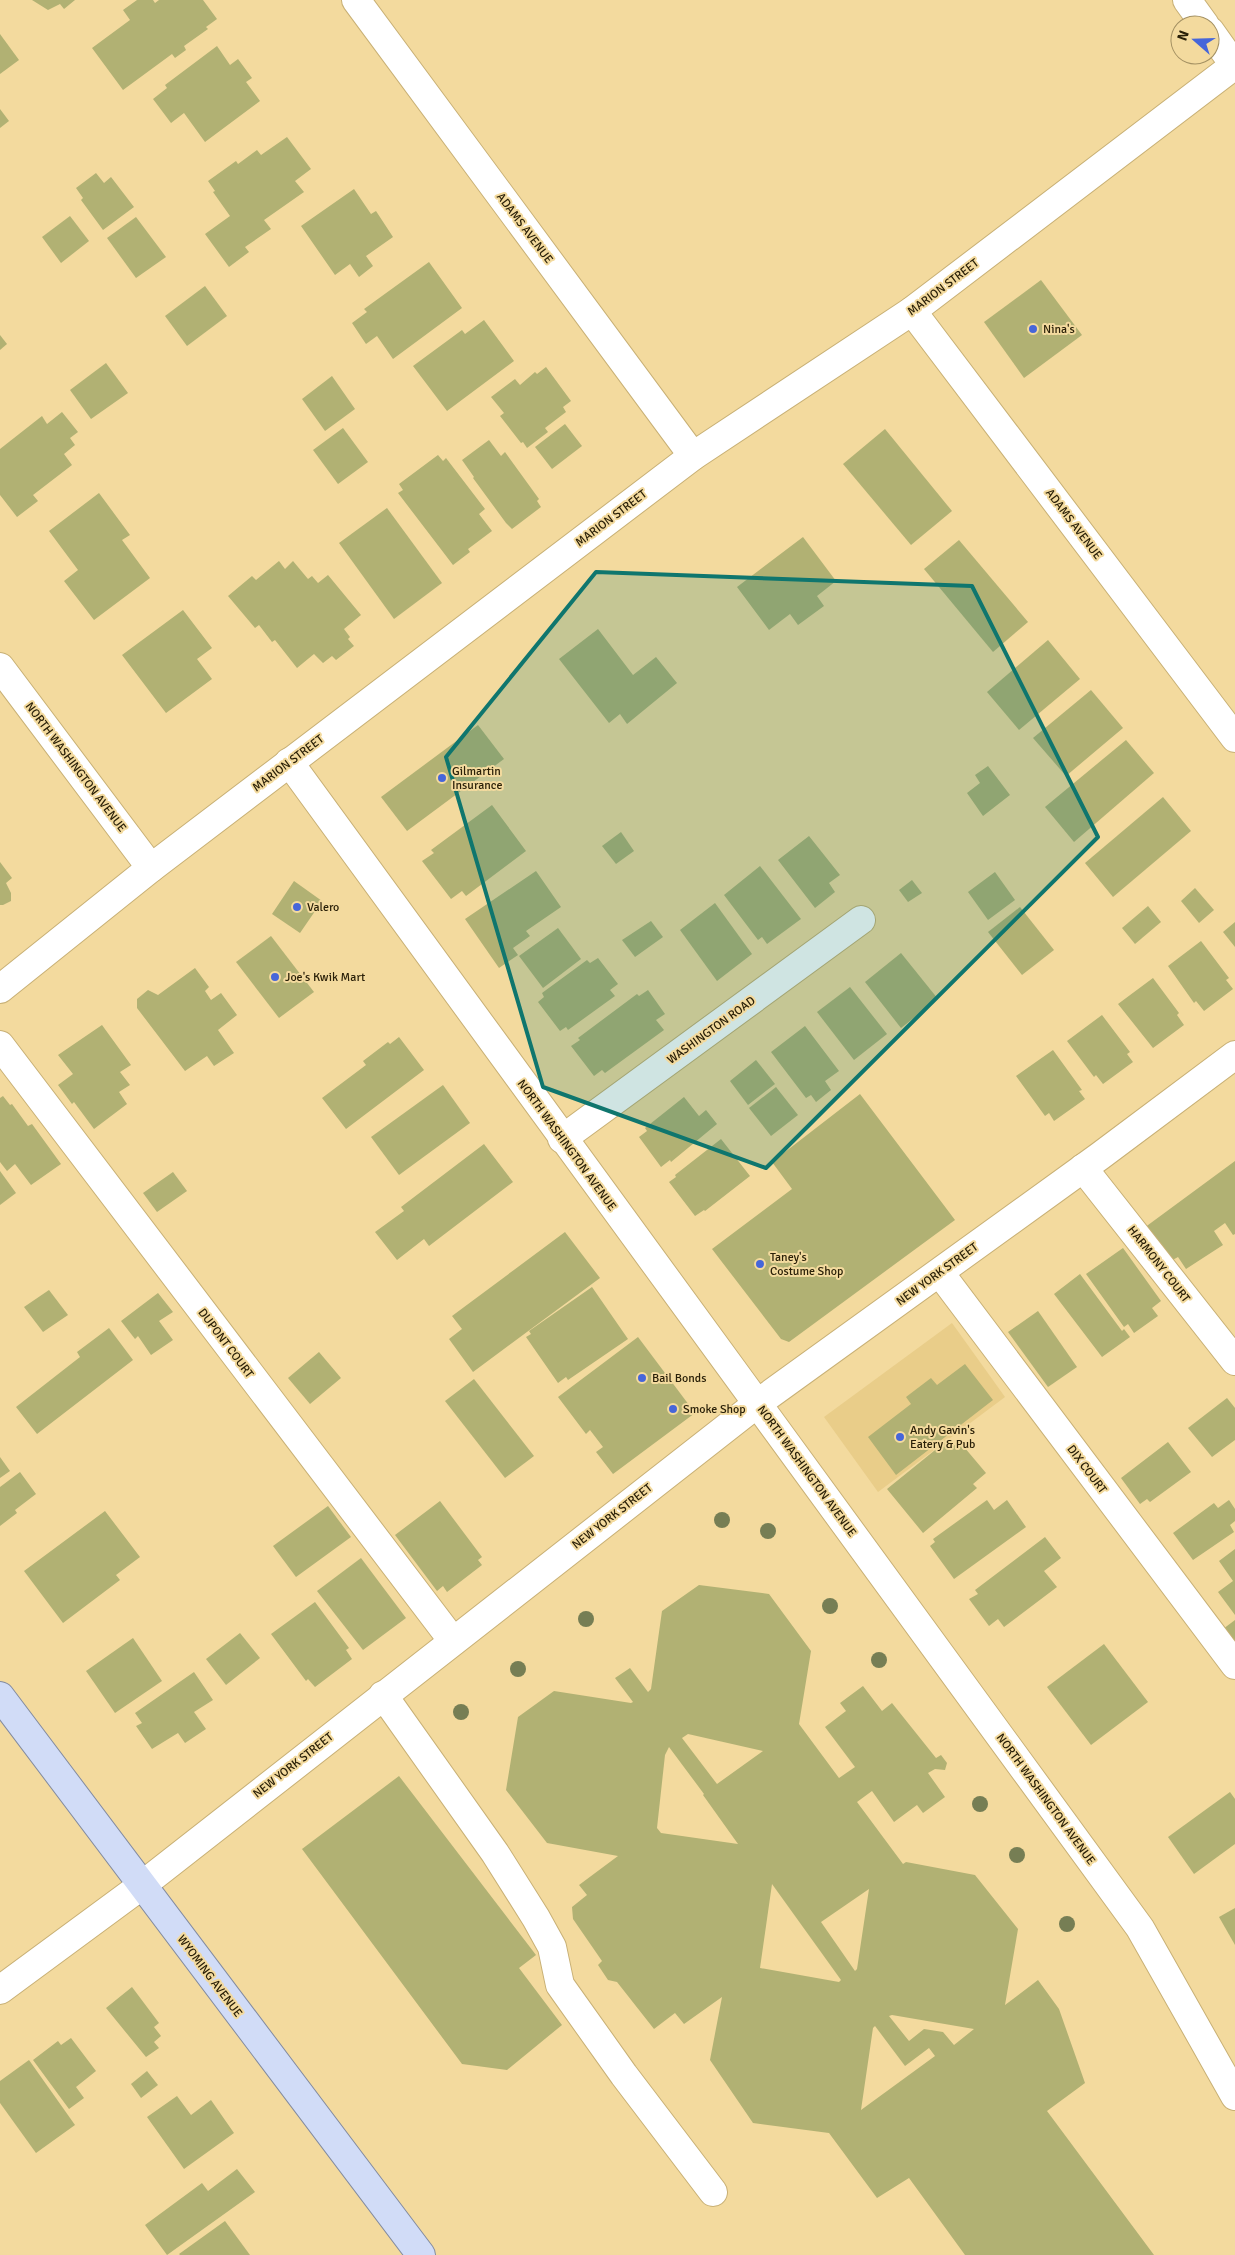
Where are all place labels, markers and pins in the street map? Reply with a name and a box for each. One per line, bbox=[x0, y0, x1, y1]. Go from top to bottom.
place label: Nina's bbox=[1043, 322, 1075, 337]
marker: Nina's bbox=[1027, 323, 1039, 335]
place label: Gilmartin Insurance bbox=[452, 764, 502, 793]
marker: Gilmartin Insurance bbox=[436, 772, 448, 784]
place label: Valero bbox=[307, 900, 339, 915]
marker: Valero bbox=[291, 901, 303, 913]
place label: Joe's Kwik Mart bbox=[285, 970, 365, 985]
marker: Joe's Kwik Mart bbox=[269, 971, 281, 983]
place label: Taney's Costume Shop bbox=[770, 1250, 843, 1279]
marker: Taney's Costume Shop bbox=[754, 1258, 766, 1270]
place label: Bail Bonds bbox=[652, 1371, 706, 1386]
marker: Bail Bonds bbox=[636, 1372, 648, 1384]
place label: Smoke Shop bbox=[683, 1402, 746, 1417]
marker: Smoke Shop bbox=[667, 1403, 679, 1415]
place label: Andy Gavin's Eatery & Pub bbox=[910, 1423, 975, 1452]
marker: Andy Gavin's Eatery & Pub bbox=[894, 1431, 906, 1443]

